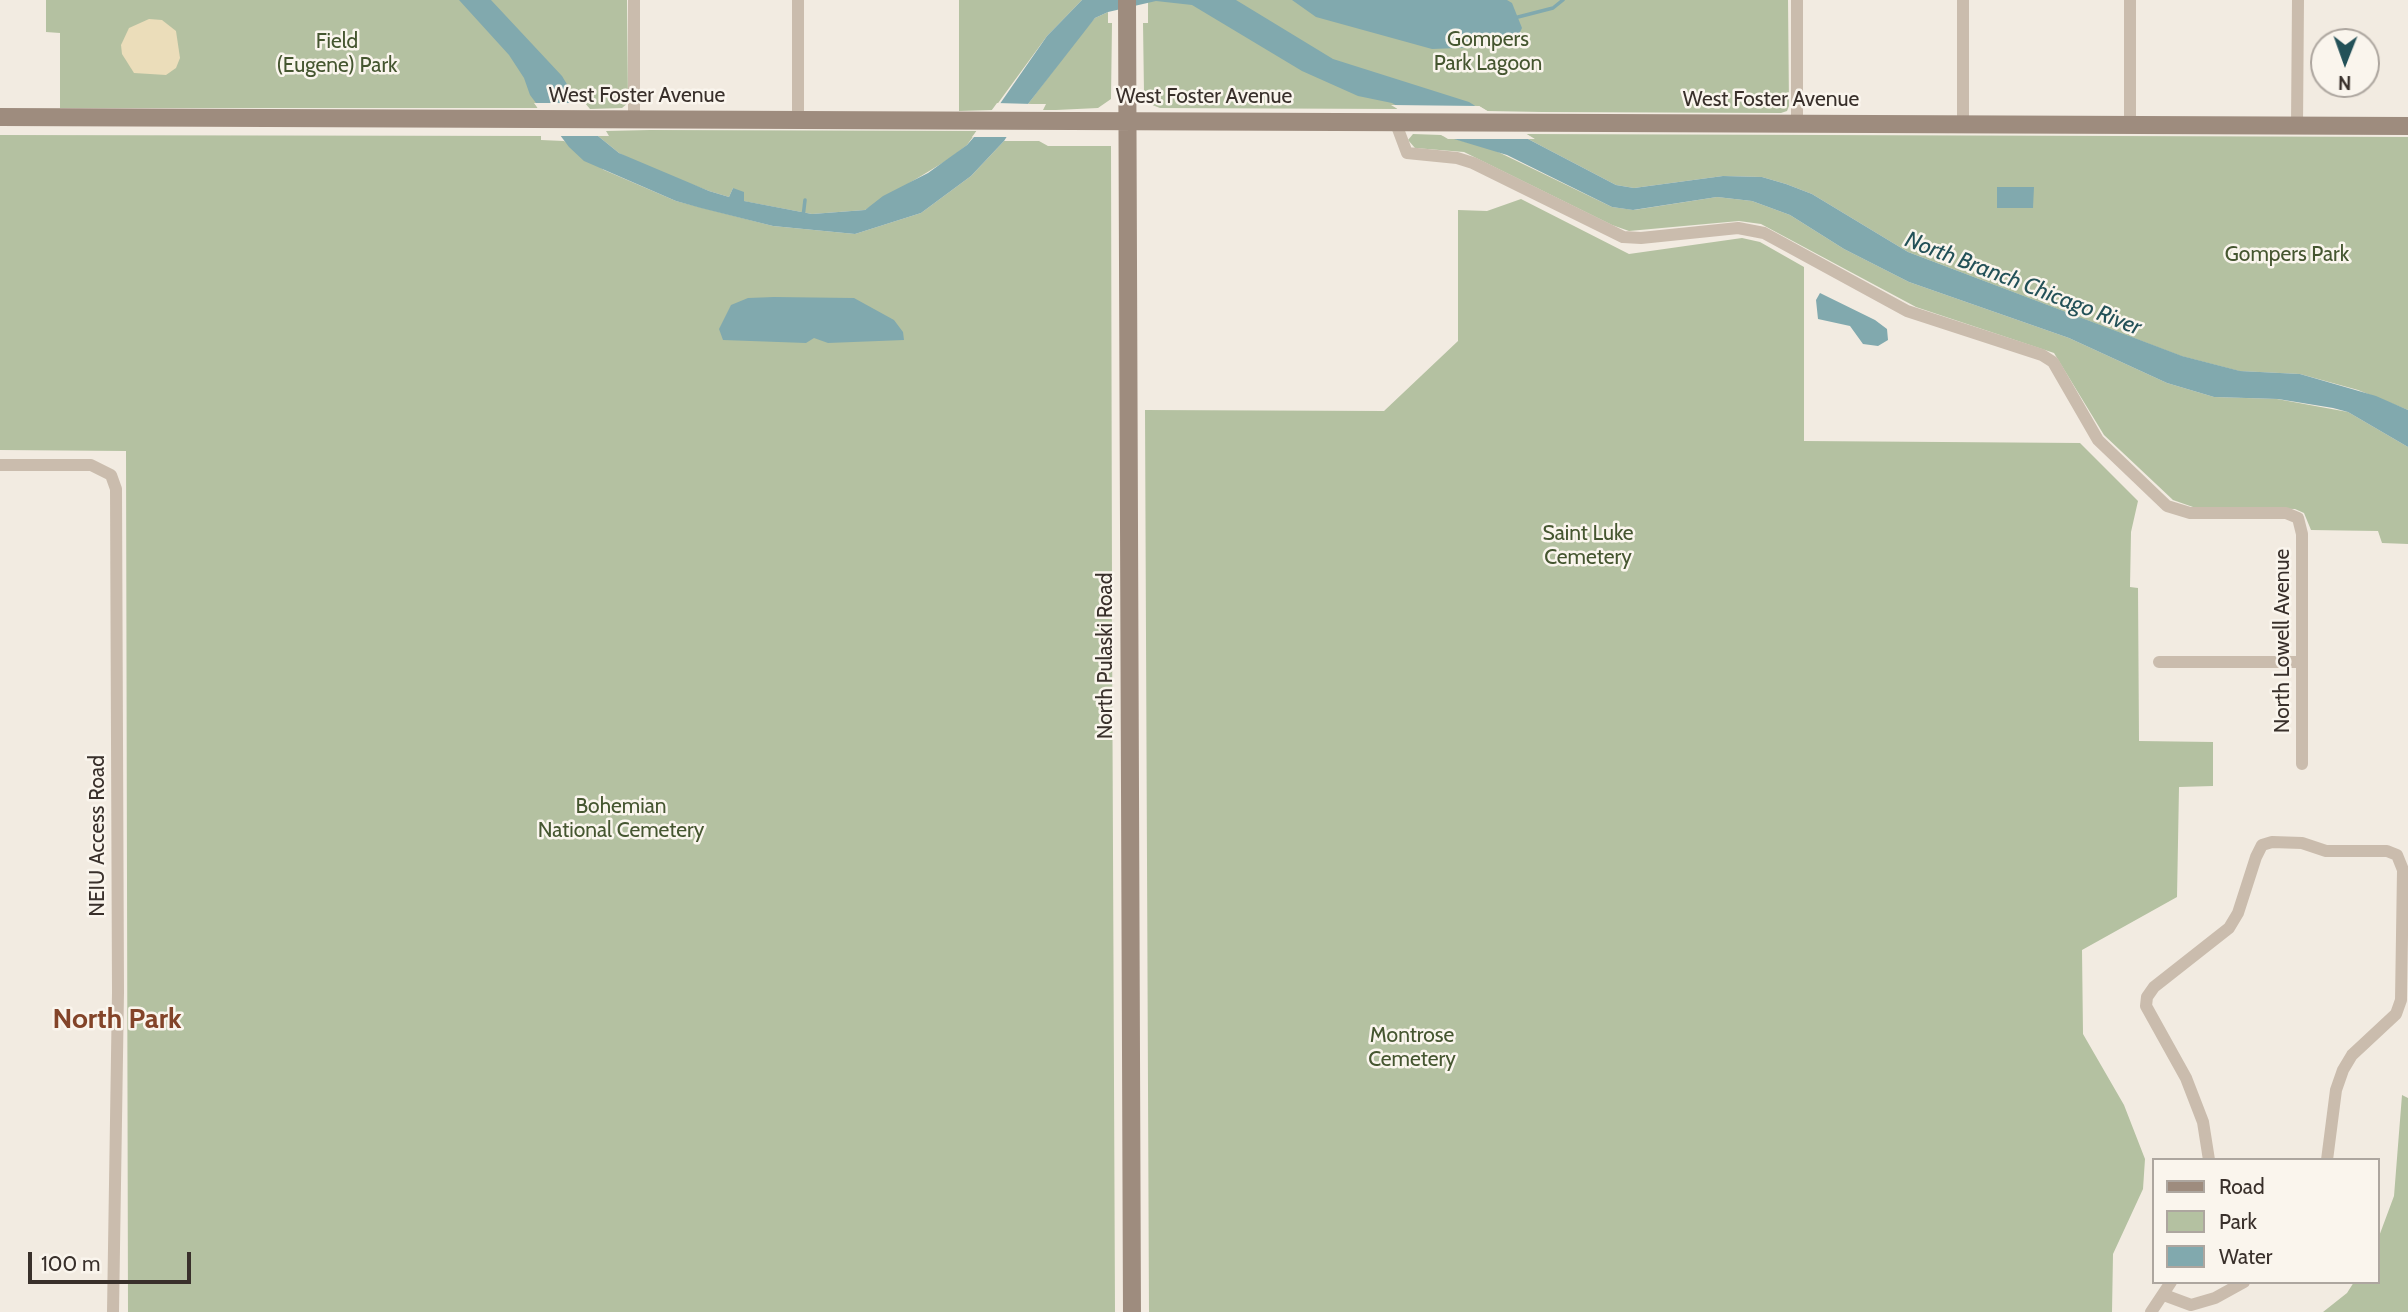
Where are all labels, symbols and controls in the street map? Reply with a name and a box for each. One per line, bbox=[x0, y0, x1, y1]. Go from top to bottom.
park label: Gompers Park Lagoon bbox=[1434, 27, 1542, 77]
north arrow bbox=[2310, 28, 2380, 98]
park label: Field (Eugene) Park bbox=[277, 29, 397, 79]
text: N bbox=[2338, 71, 2352, 94]
street label: West Foster Avenue bbox=[549, 83, 725, 109]
street label: West Foster Avenue bbox=[1116, 84, 1292, 110]
street label: West Foster Avenue bbox=[1683, 87, 1859, 113]
water label: North Branch Chicago River bbox=[1901, 226, 2145, 342]
park label: Gompers Park bbox=[2225, 242, 2349, 268]
park label: Saint Luke Cemetery bbox=[1542, 521, 1634, 571]
street label: North Lowell Avenue bbox=[2270, 549, 2296, 733]
street label: North Pulaski Road bbox=[1093, 573, 1119, 739]
street label: NEIU Access Road bbox=[85, 755, 111, 917]
park label: Bohemian National Cemetery bbox=[538, 794, 704, 844]
district label: North Park bbox=[52, 1003, 182, 1037]
park label: Montrose Cemetery bbox=[1368, 1023, 1456, 1073]
legend bbox=[2152, 1158, 2380, 1284]
text: Road bbox=[2219, 1174, 2265, 1199]
text: Park bbox=[2219, 1209, 2257, 1234]
scale bar bbox=[32, 1238, 194, 1282]
text: Water bbox=[2219, 1244, 2272, 1269]
text: 100 m bbox=[41, 1251, 100, 1276]

